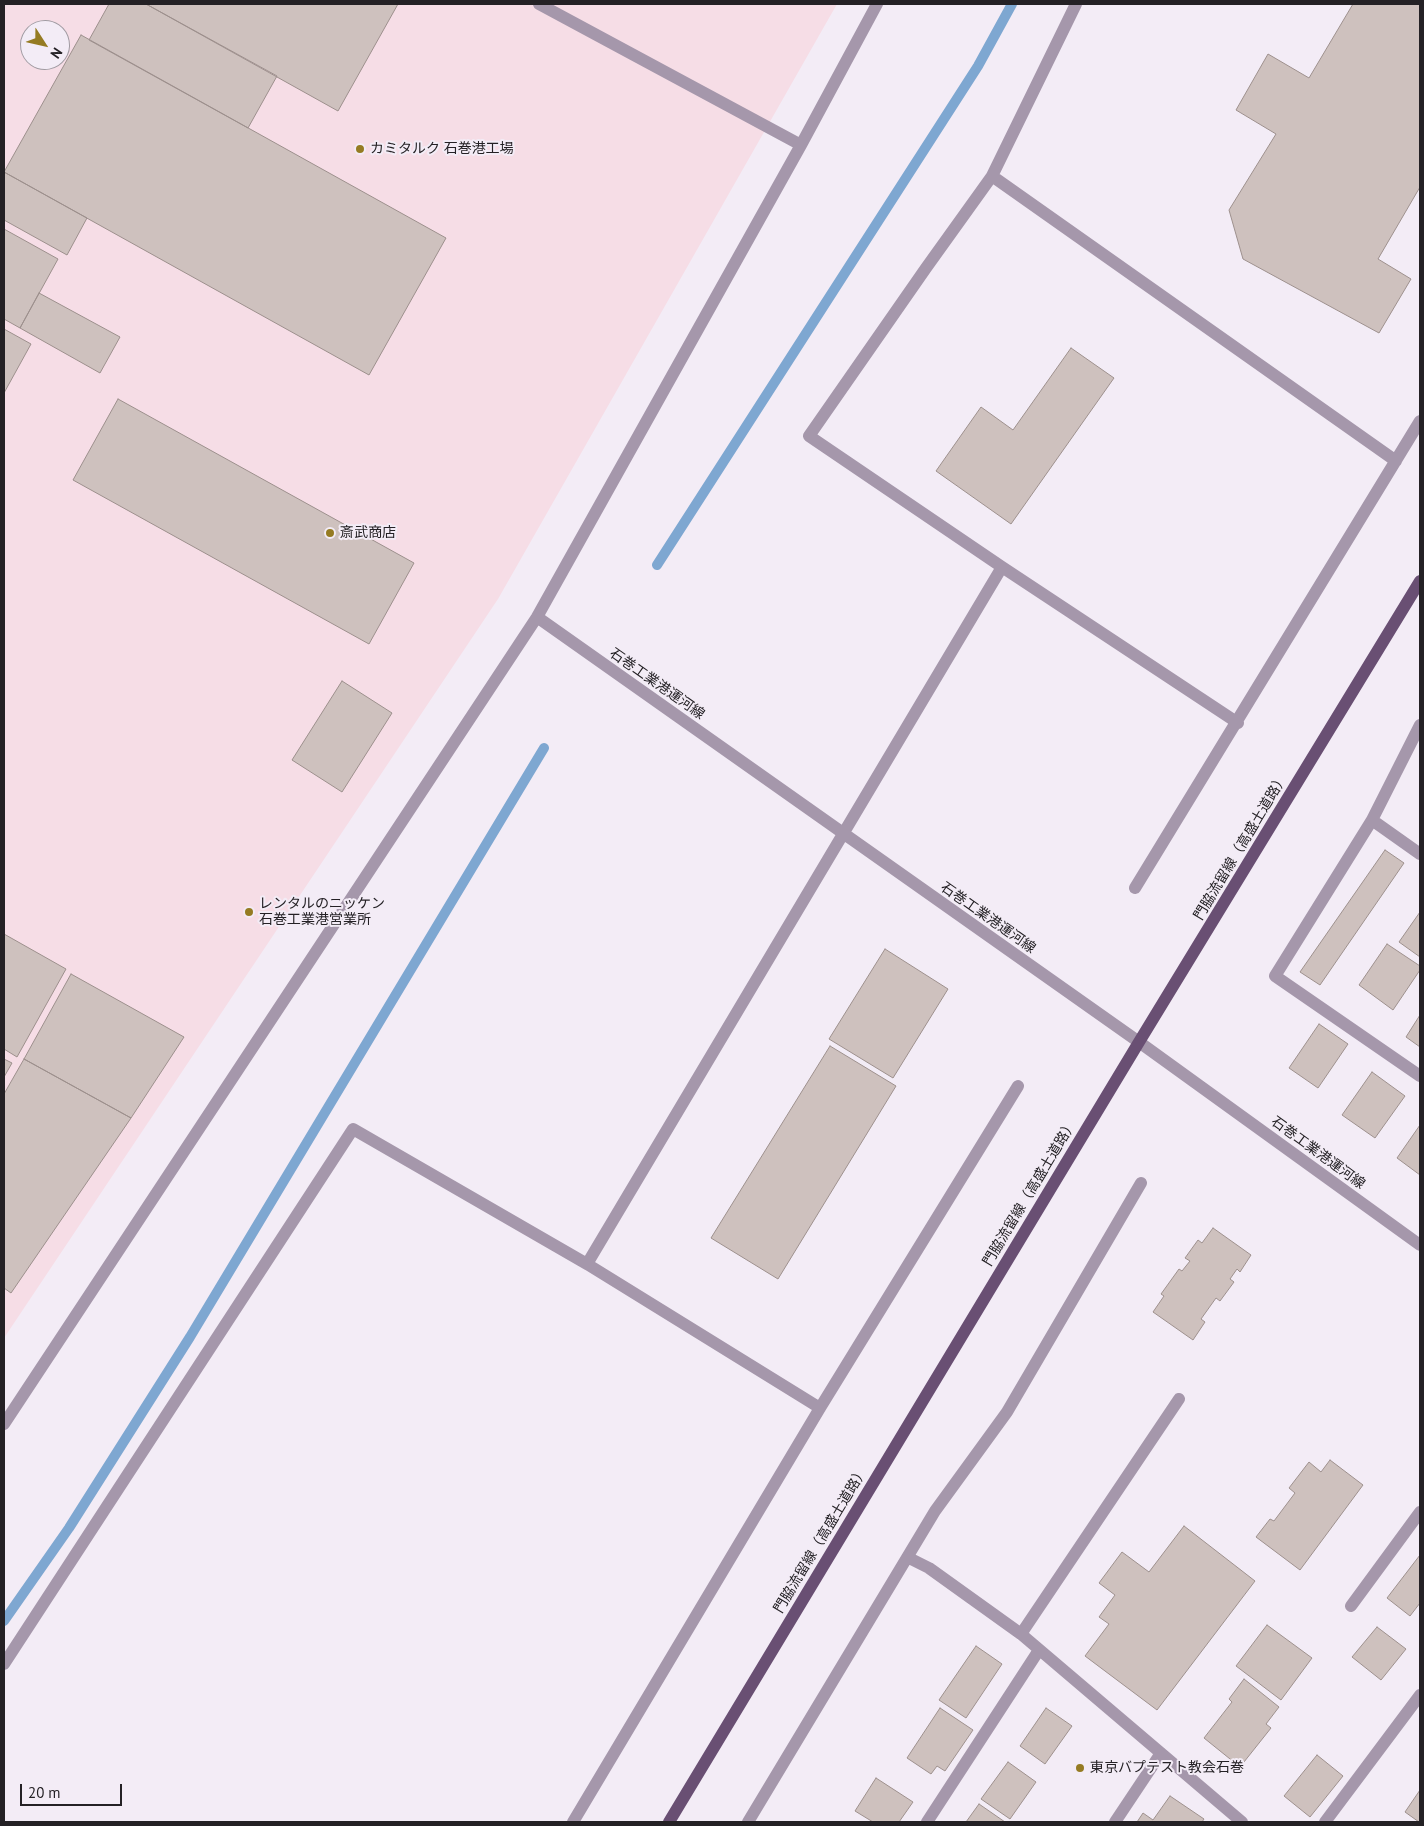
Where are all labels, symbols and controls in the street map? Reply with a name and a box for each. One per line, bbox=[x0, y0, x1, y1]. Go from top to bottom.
north arrow bbox=[20, 20, 70, 70]
text: N bbox=[46, 44, 66, 62]
place label: カミタルク 石巻港工場 bbox=[370, 141, 514, 157]
marker: カミタルク 石巻港工場 bbox=[354, 143, 366, 155]
place label: 斎武商店 bbox=[340, 525, 396, 541]
marker: 斎武商店 bbox=[324, 527, 336, 539]
street label: 石巻工業港運河線 bbox=[606, 645, 708, 723]
street label: 門脇流留線（高盛土道路） bbox=[1191, 771, 1291, 923]
street label: 石巻工業港運河線 bbox=[937, 879, 1039, 957]
place label: レンタルのニッケン 石巻工業港営業所 bbox=[259, 896, 385, 929]
marker: レンタルのニッケン 石巻工業港営業所 bbox=[243, 906, 255, 918]
street label: 石巻工業港運河線 bbox=[1268, 1113, 1368, 1193]
street label: 門脇流留線（高盛土道路） bbox=[980, 1117, 1080, 1269]
street label: 門脇流留線（高盛土道路） bbox=[771, 1464, 871, 1616]
place label: 東京バプテスト教会石巻 bbox=[1090, 1760, 1244, 1776]
marker: 東京バプテスト教会石巻 bbox=[1074, 1762, 1086, 1774]
scale bar bbox=[22, 1774, 125, 1806]
text: 20 m bbox=[28, 1783, 61, 1802]

